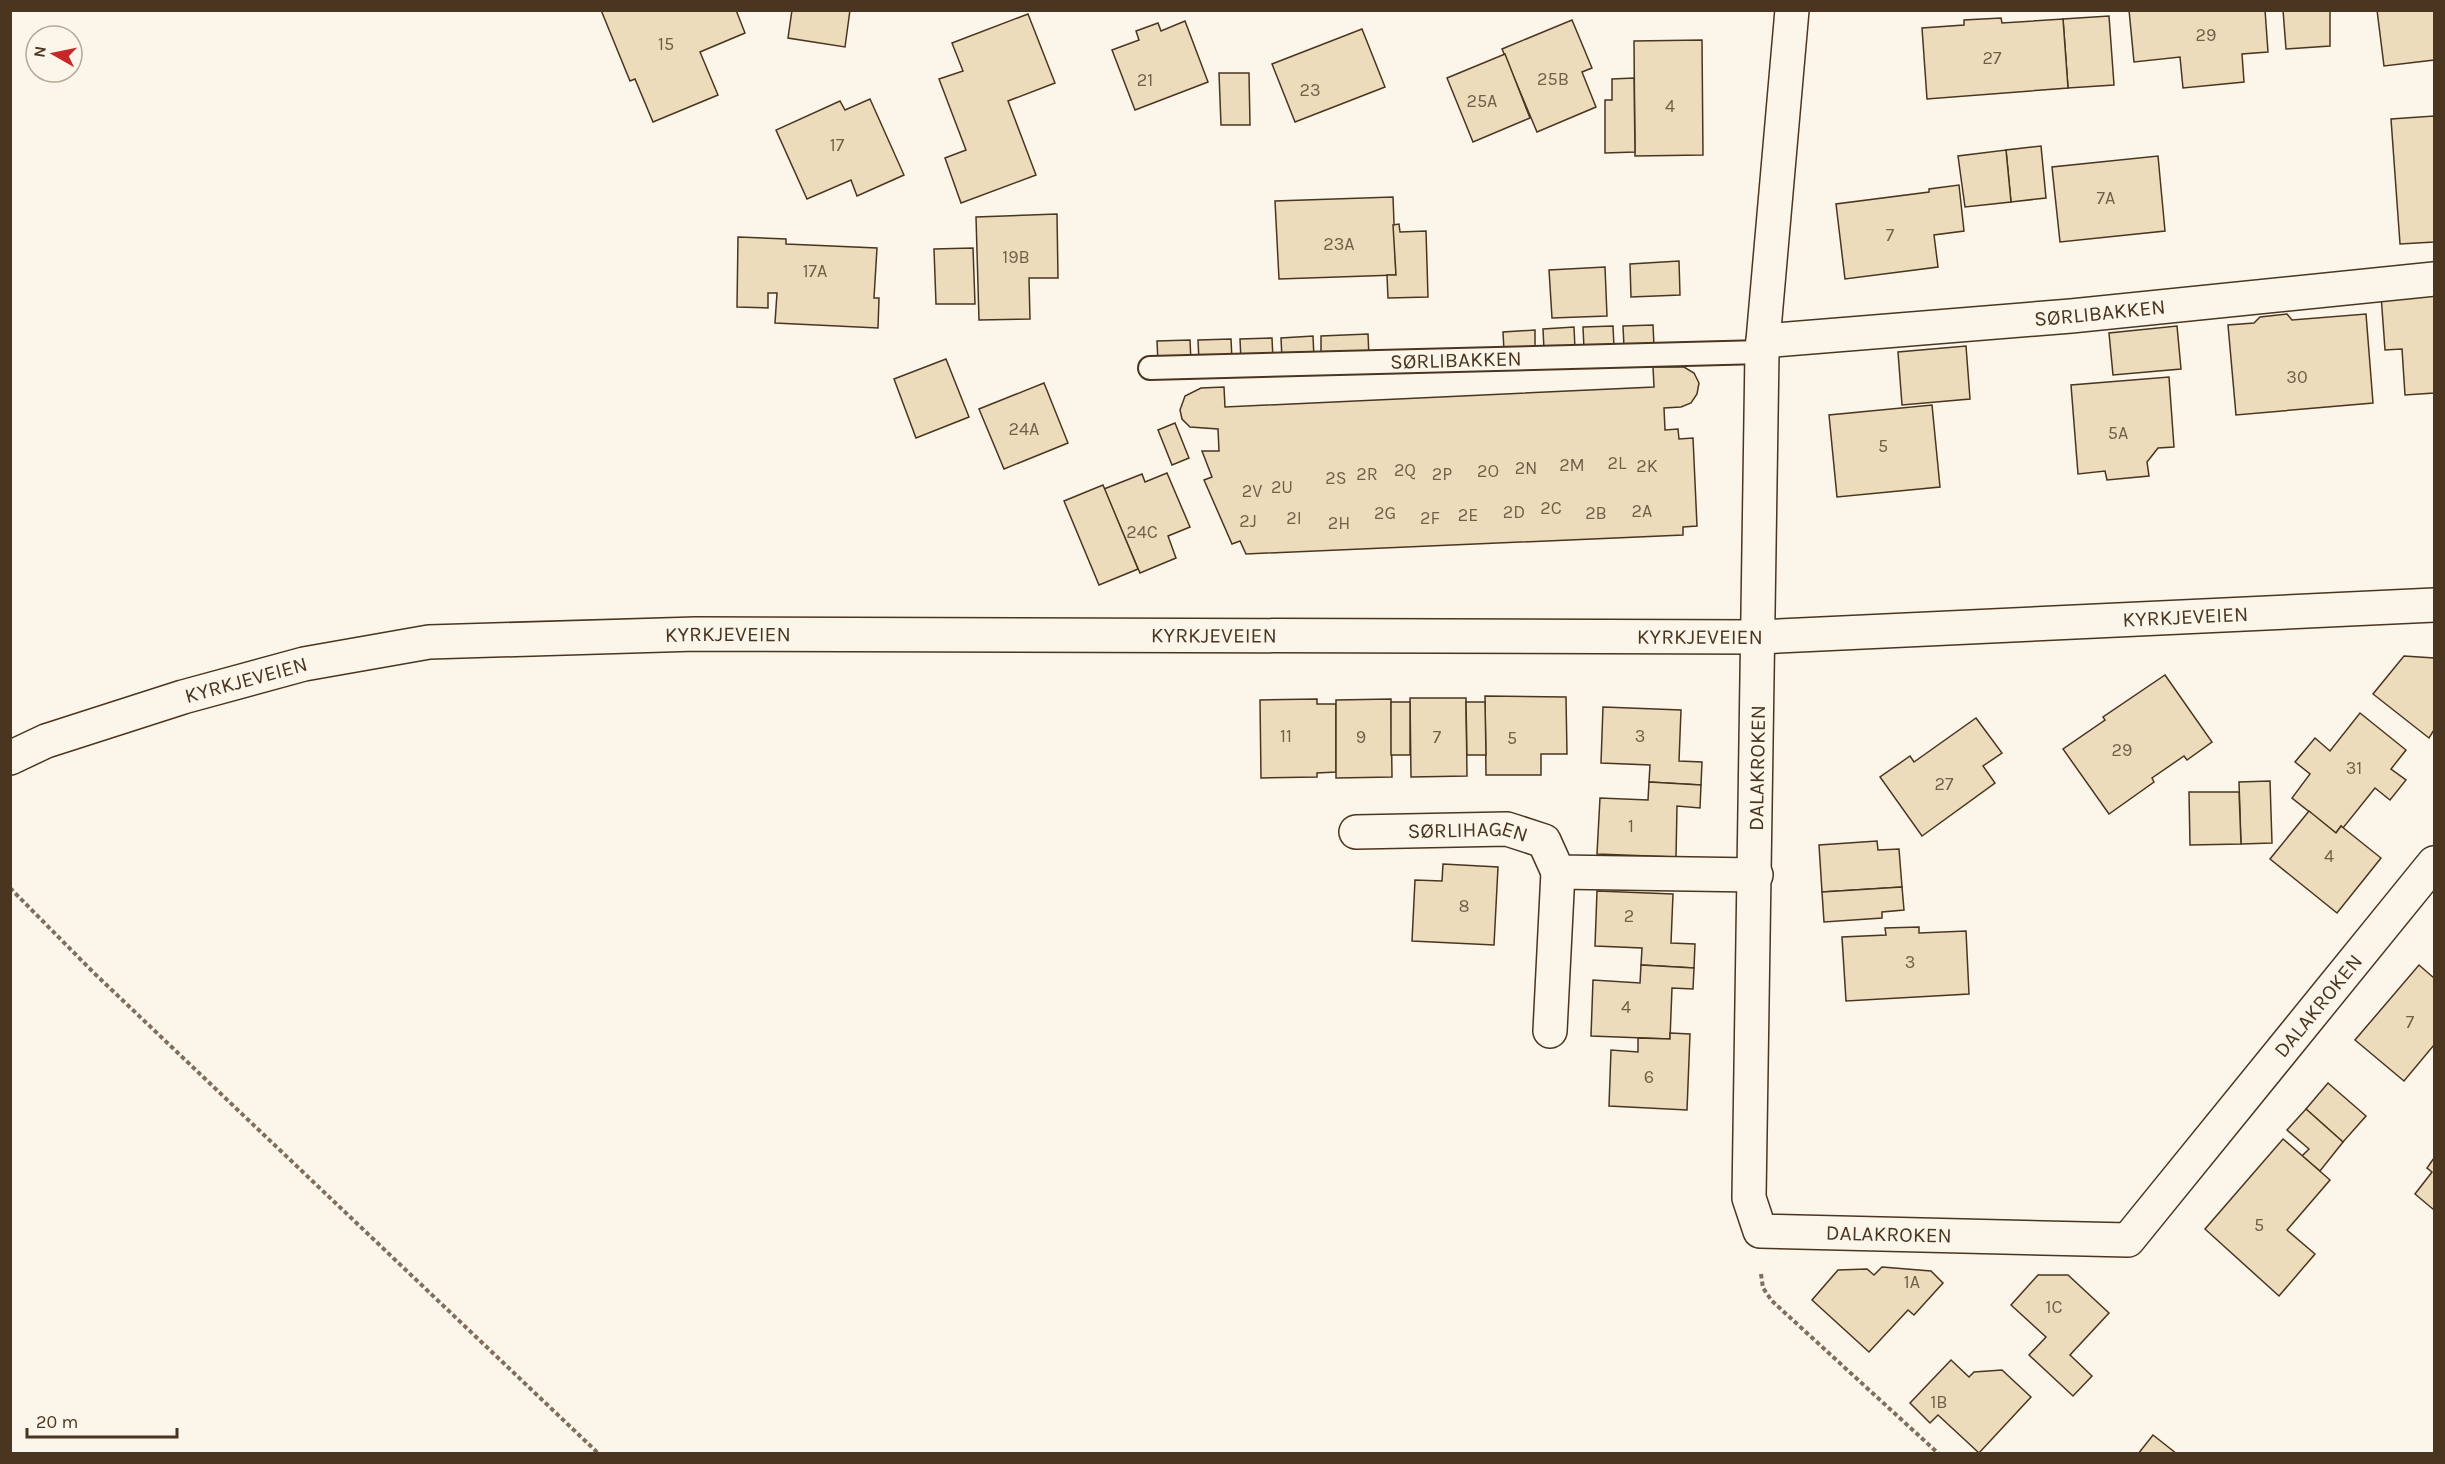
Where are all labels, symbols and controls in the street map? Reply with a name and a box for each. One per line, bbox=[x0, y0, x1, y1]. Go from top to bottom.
north arrow bbox=[24, 24, 84, 84]
house number: 29 bbox=[2196, 24, 2216, 46]
house number: 15 bbox=[658, 33, 674, 55]
text: N bbox=[29, 45, 50, 59]
house number: 27 bbox=[1983, 47, 2002, 69]
house number: 25B bbox=[1537, 68, 1569, 90]
house number: 21 bbox=[1137, 69, 1153, 91]
house number: 23 bbox=[1299, 79, 1321, 101]
house number: 25A bbox=[1467, 90, 1497, 112]
house number: 4 bbox=[1665, 95, 1675, 117]
house number: 17 bbox=[830, 134, 845, 156]
house number: 7A bbox=[2097, 187, 2115, 209]
house number: 7 bbox=[1886, 224, 1895, 246]
house number: 23A bbox=[1323, 233, 1355, 255]
house number: 19B bbox=[1002, 246, 1030, 268]
house number: 17A bbox=[803, 260, 827, 282]
street label: SØRLIBAKKEN bbox=[2033, 294, 2167, 331]
street label: SØRLIBAKKEN bbox=[1390, 346, 1522, 374]
house number: 30 bbox=[2286, 366, 2308, 388]
house number: 24A bbox=[1009, 418, 1039, 440]
house number: 5A bbox=[2108, 422, 2128, 444]
house number: 5 bbox=[1878, 435, 1888, 457]
house number: 2L bbox=[1608, 452, 1627, 474]
house number: 2M bbox=[1559, 454, 1585, 476]
house number: 2K bbox=[1636, 455, 1658, 477]
house number: 2N bbox=[1515, 457, 1537, 479]
house number: 2Q bbox=[1394, 459, 1416, 481]
house number: 2O bbox=[1477, 460, 1499, 482]
house number: 2R bbox=[1356, 463, 1378, 485]
house number: 2P bbox=[1432, 463, 1452, 485]
house number: 2S bbox=[1325, 467, 1347, 489]
house number: 2U bbox=[1271, 476, 1293, 498]
house number: 2V bbox=[1242, 480, 1262, 502]
house number: 2C bbox=[1540, 497, 1562, 519]
house number: 2A bbox=[1632, 500, 1652, 522]
house number: 2D bbox=[1503, 501, 1525, 523]
house number: 2G bbox=[1374, 502, 1396, 524]
house number: 2B bbox=[1585, 502, 1607, 524]
house number: 2E bbox=[1458, 504, 1478, 526]
house number: 2I bbox=[1286, 507, 1302, 529]
house number: 2F bbox=[1420, 507, 1440, 529]
house number: 2J bbox=[1239, 510, 1257, 532]
house number: 2H bbox=[1328, 512, 1350, 534]
house number: 24C bbox=[1126, 521, 1158, 543]
street label: KYRKJEVEIEN bbox=[2122, 602, 2249, 632]
street label: KYRKJEVEIEN bbox=[665, 622, 791, 647]
street label: KYRKJEVEIEN bbox=[1151, 623, 1277, 648]
street label: KYRKJEVEIEN bbox=[1637, 625, 1763, 649]
street label: KYRKJEVEIEN bbox=[182, 652, 310, 708]
street label: DALAKROKEN bbox=[1744, 705, 1770, 831]
house number: 11 bbox=[1280, 725, 1292, 747]
house number: 3 bbox=[1635, 725, 1645, 747]
house number: 9 bbox=[1356, 726, 1366, 748]
house number: 7 bbox=[1433, 726, 1442, 748]
house number: 5 bbox=[1507, 727, 1517, 749]
house number: 29 bbox=[2112, 739, 2132, 761]
house number: 31 bbox=[2346, 757, 2362, 779]
house number: 27 bbox=[1935, 773, 1954, 795]
house number: 1 bbox=[1628, 815, 1634, 837]
street label: SØRLIHAGEN bbox=[1407, 816, 1531, 847]
house number: 4 bbox=[2324, 845, 2334, 867]
house number: 8 bbox=[1458, 895, 1470, 917]
house number: 2 bbox=[1624, 905, 1634, 927]
street label: DALAKROKEN bbox=[2269, 949, 2367, 1062]
house number: 3 bbox=[1905, 951, 1915, 973]
house number: 4 bbox=[1621, 996, 1631, 1018]
house number: 7 bbox=[2406, 1011, 2415, 1033]
house number: 6 bbox=[1644, 1066, 1654, 1088]
house number: 5 bbox=[2254, 1214, 2264, 1236]
street label: DALAKROKEN bbox=[1825, 1221, 1952, 1248]
house number: 1A bbox=[1904, 1271, 1920, 1293]
house number: 1C bbox=[2046, 1296, 2062, 1318]
house number: 1B bbox=[1930, 1391, 1948, 1413]
scale bar bbox=[27, 1401, 177, 1439]
text: 20 m bbox=[36, 1411, 78, 1433]

